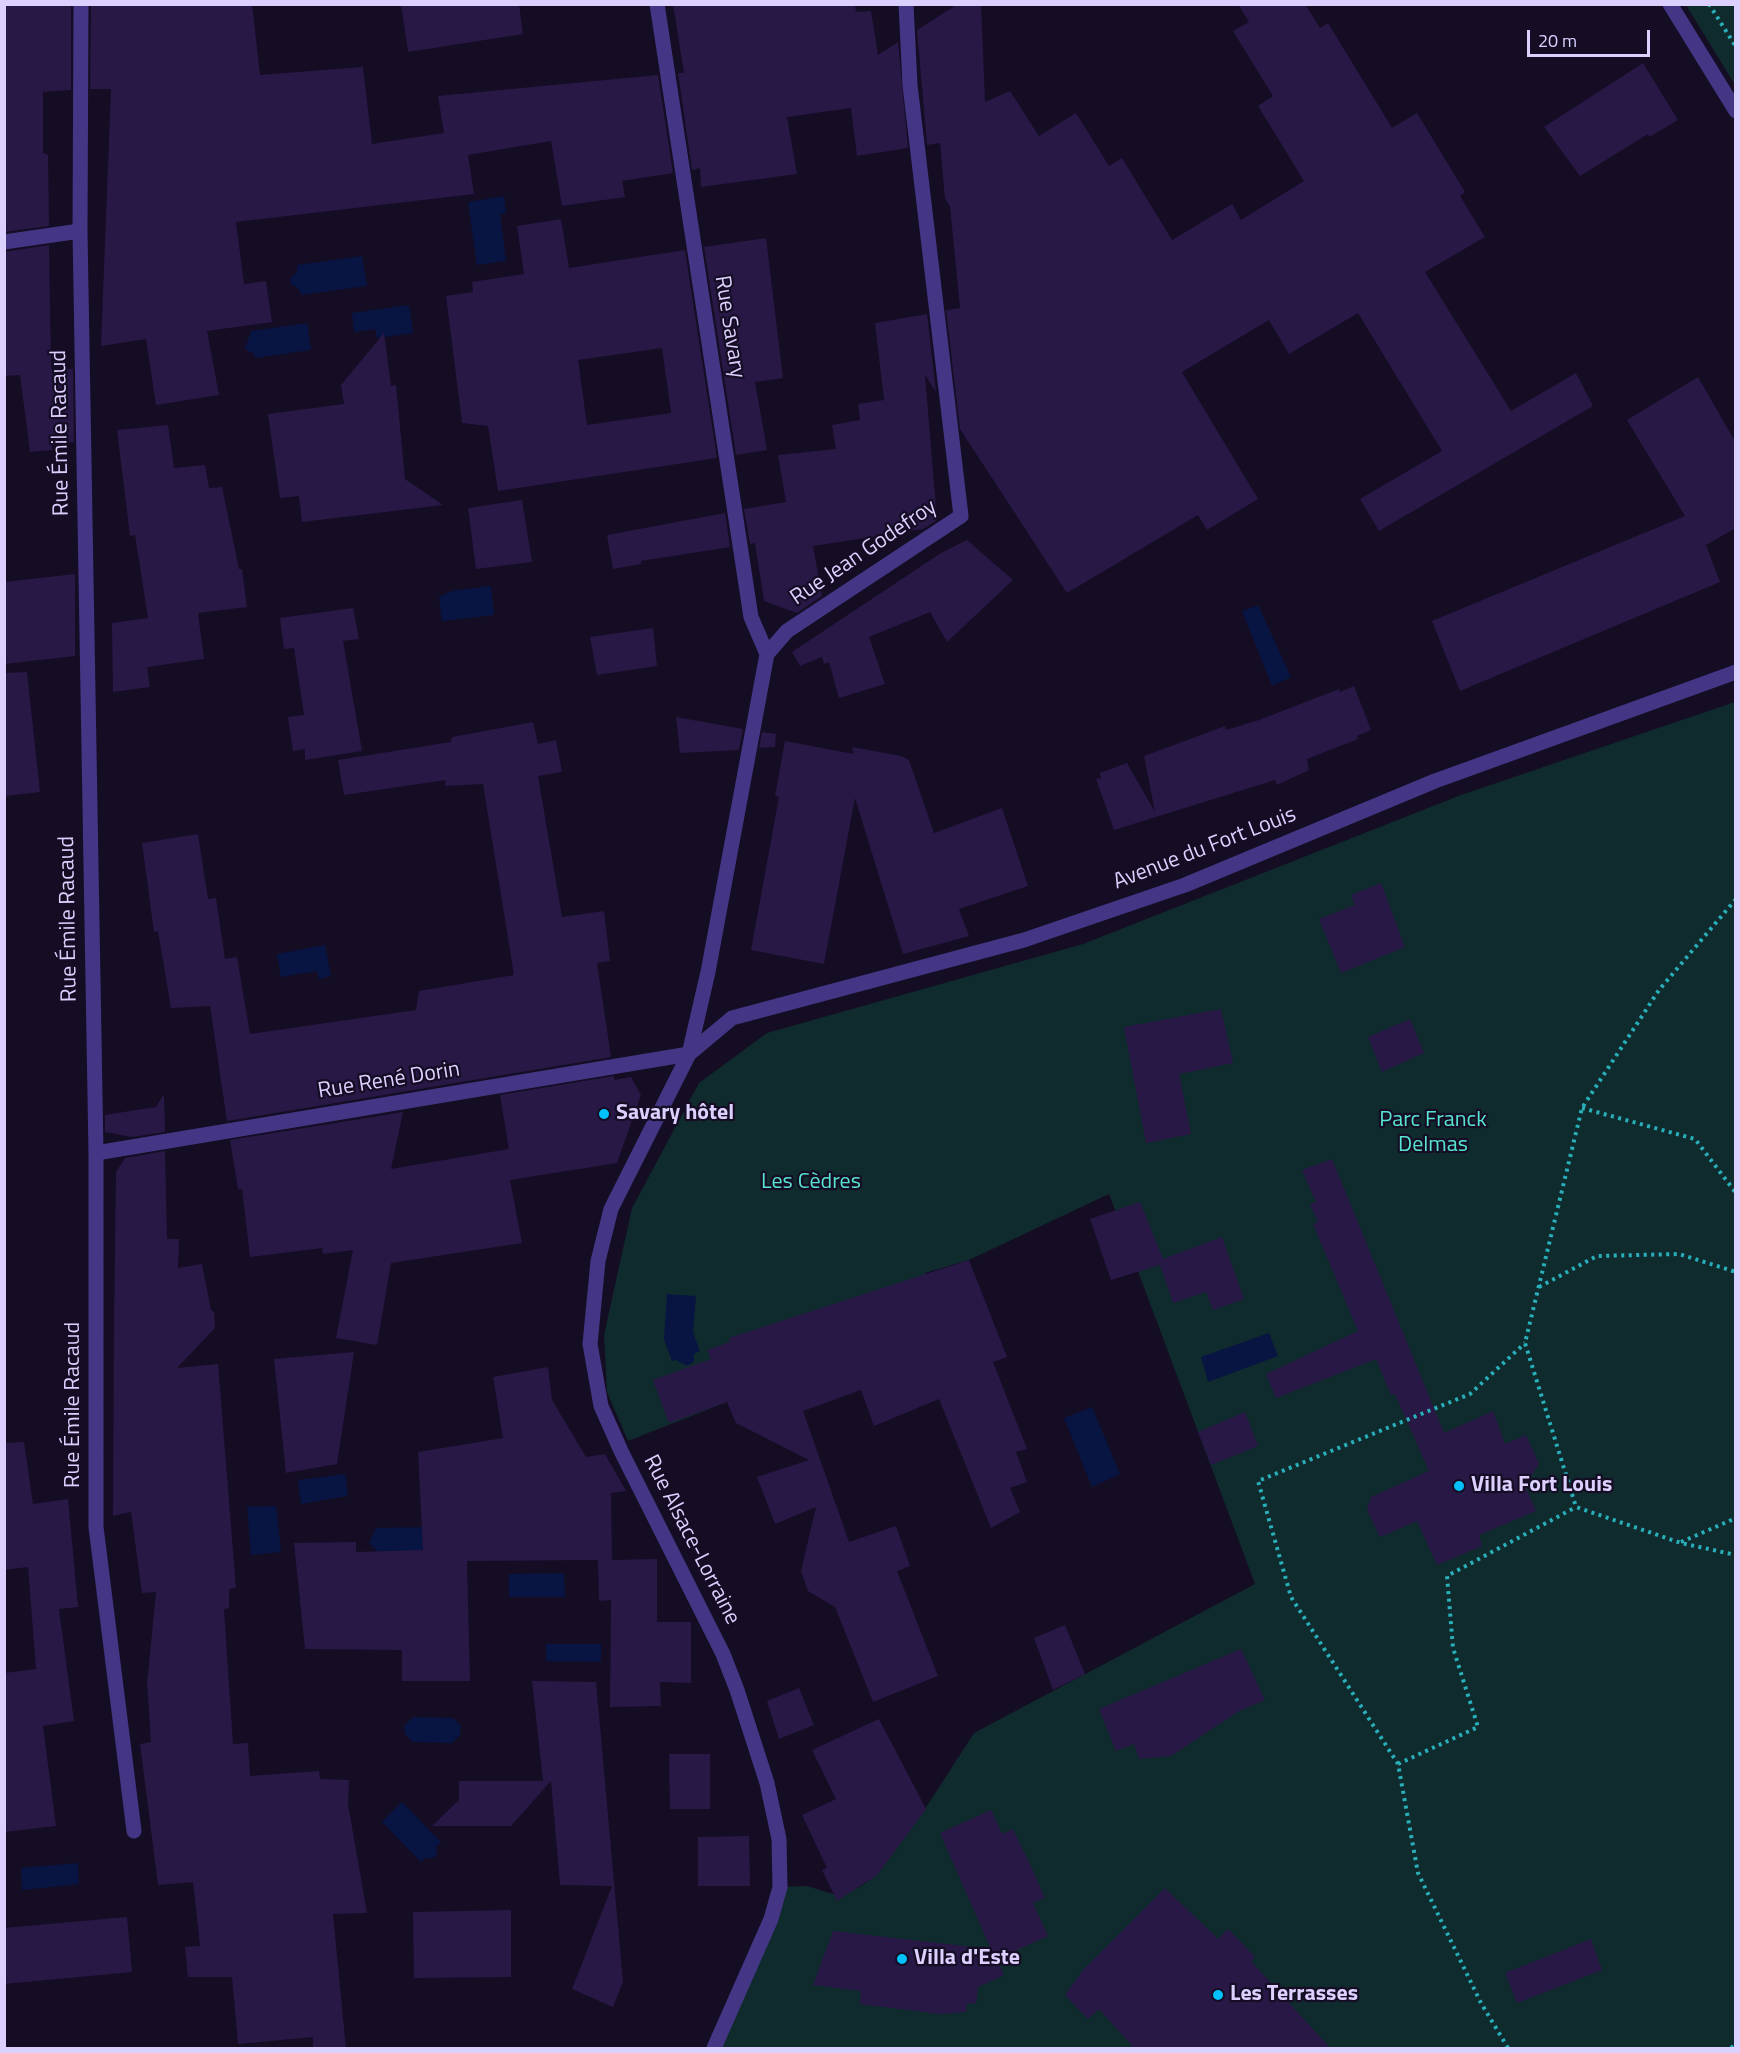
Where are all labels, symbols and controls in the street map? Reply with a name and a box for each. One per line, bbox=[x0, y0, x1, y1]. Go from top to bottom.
scale bar bbox=[1530, 18, 1653, 56]
text: 20 m bbox=[1538, 27, 1577, 54]
street label: Rue Savary bbox=[708, 274, 750, 380]
street label: Rue Émile Racaud bbox=[46, 350, 76, 516]
street label: Rue Jean Godefroy bbox=[786, 494, 942, 612]
street label: Avenue du Fort Louis bbox=[1110, 802, 1300, 896]
street label: Rue Émile Racaud bbox=[54, 836, 84, 1002]
street label: Rue René Dorin bbox=[316, 1057, 462, 1105]
place label: Savary hôtel bbox=[616, 1101, 734, 1127]
marker: Savary hôtel bbox=[597, 1107, 611, 1121]
park label: Parc Franck Delmas bbox=[1379, 1108, 1487, 1160]
park label: Les Cèdres bbox=[761, 1170, 861, 1196]
street label: Rue Émile Racaud bbox=[61, 1322, 87, 1488]
street label: Rue Alsace-Lorraine bbox=[637, 1451, 745, 1629]
place label: Villa Fort Louis bbox=[1471, 1473, 1612, 1499]
marker: Villa Fort Louis bbox=[1452, 1479, 1466, 1493]
place label: Villa d'Este bbox=[914, 1946, 1020, 1972]
marker: Villa d'Este bbox=[895, 1952, 909, 1966]
place label: Les Terrasses bbox=[1230, 1982, 1358, 2008]
marker: Les Terrasses bbox=[1211, 1988, 1225, 2002]

